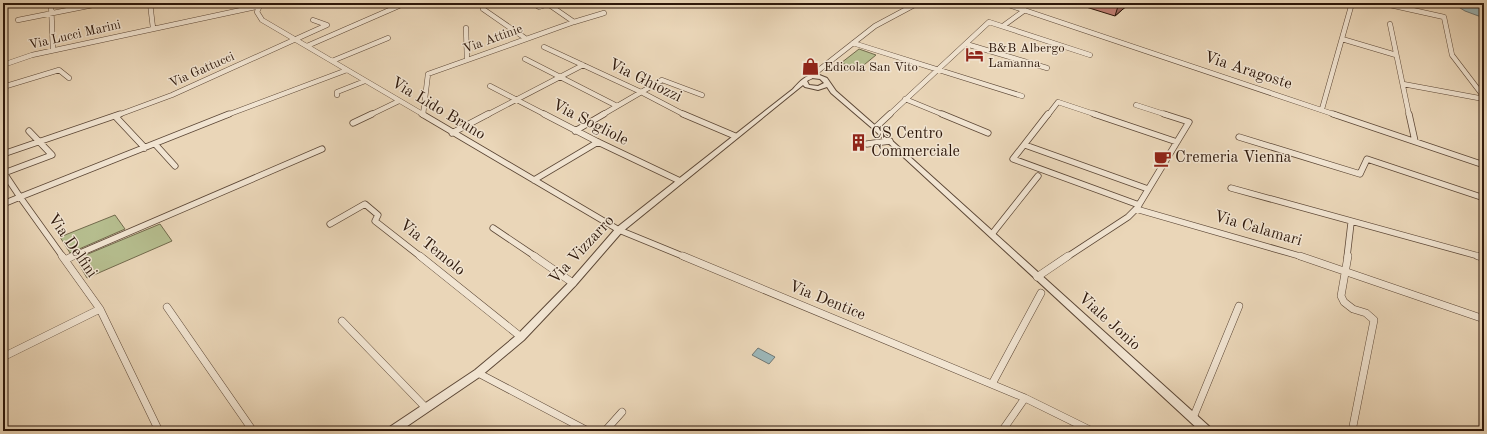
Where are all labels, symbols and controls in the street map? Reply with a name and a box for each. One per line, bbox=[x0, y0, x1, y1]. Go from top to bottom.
street label: Via Lucci Marini bbox=[28, 18, 123, 52]
street label: Via Attinie bbox=[462, 22, 524, 56]
place label: B&B Albergo Lamanna bbox=[988, 42, 1065, 70]
hotel icon: B&B Albergo Lamanna bbox=[965, 45, 985, 65]
street label: Via Aragoste bbox=[1202, 49, 1294, 93]
street label: Via Gattucci bbox=[168, 50, 237, 90]
street label: Via Ghiozzi bbox=[606, 56, 684, 106]
shop icon: Edicola San Vito bbox=[801, 57, 821, 77]
place label: Edicola San Vito bbox=[824, 61, 918, 74]
street label: Via Lido Bruno bbox=[388, 75, 488, 143]
street label: Via Sogliole bbox=[549, 97, 631, 149]
place label: CS Centro Commerciale bbox=[871, 126, 960, 160]
building icon: CS Centro Commerciale bbox=[848, 133, 868, 153]
cafe icon: Cremeria Vienna bbox=[1152, 148, 1172, 168]
place label: Cremeria Vienna bbox=[1175, 150, 1292, 166]
street label: Via Calamari bbox=[1212, 209, 1304, 249]
street label: Via Delfini bbox=[44, 211, 100, 281]
street label: Via Vizzarro bbox=[546, 213, 618, 287]
street label: Via Temolo bbox=[396, 217, 468, 279]
street label: Via Dentice bbox=[786, 278, 868, 324]
street label: Viale Jonio bbox=[1075, 290, 1143, 354]

